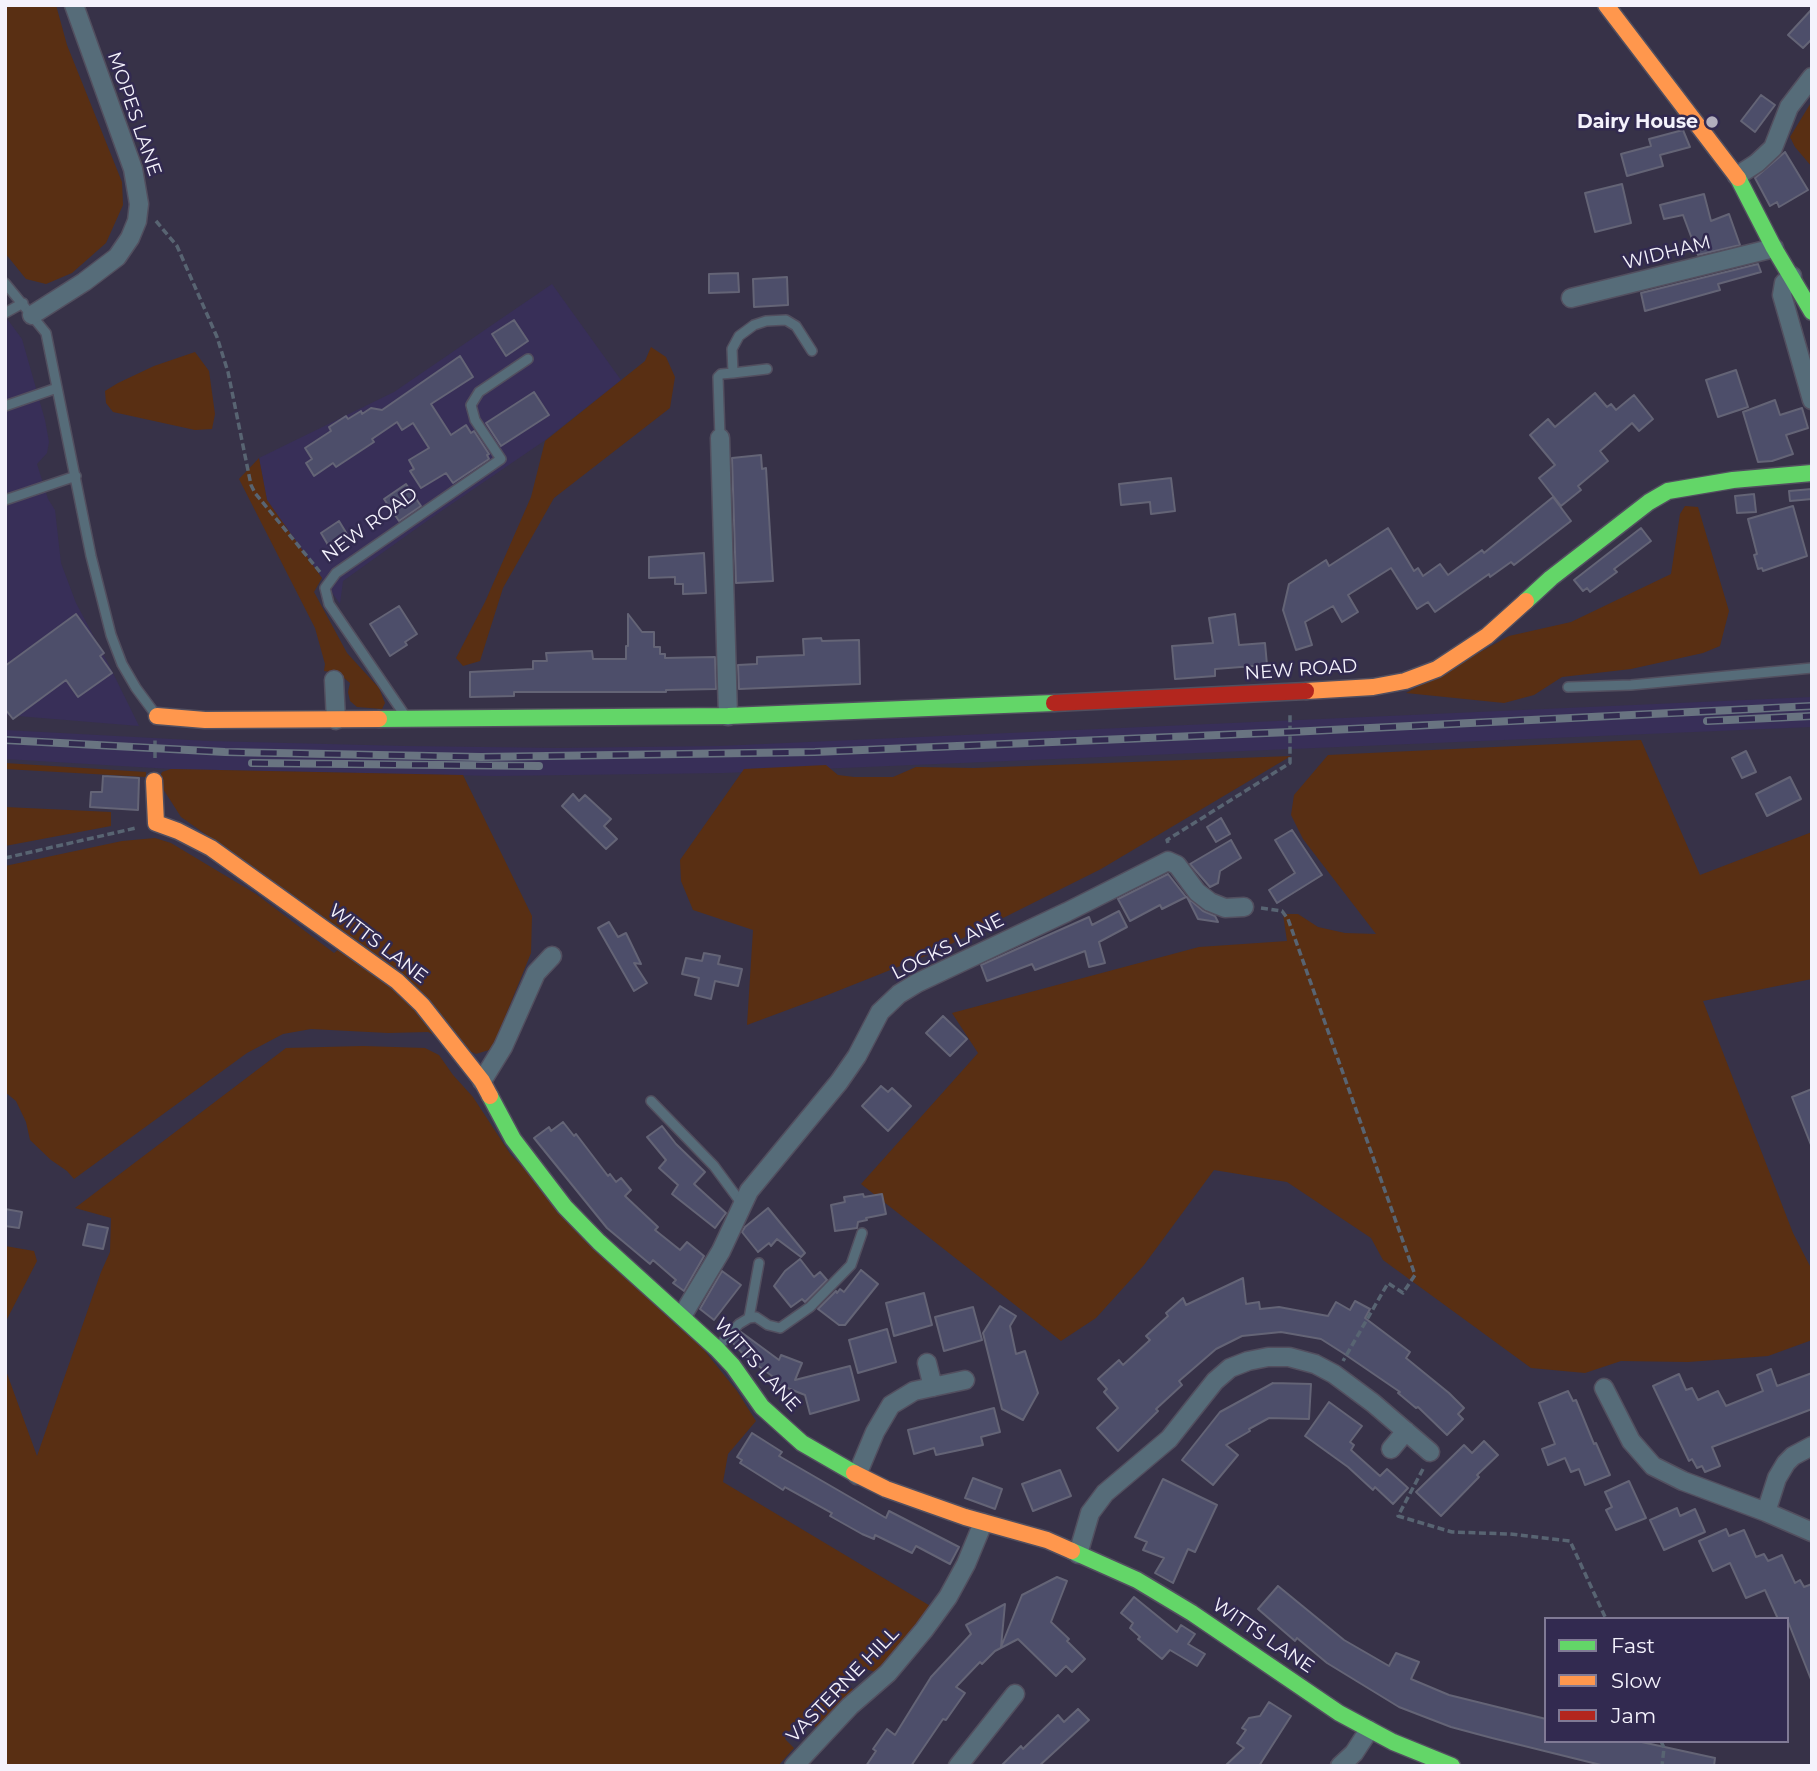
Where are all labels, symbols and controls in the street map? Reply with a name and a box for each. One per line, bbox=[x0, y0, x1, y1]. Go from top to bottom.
street label: MOPES LANE bbox=[102, 49, 166, 179]
place label: Dairy House bbox=[1577, 111, 1698, 133]
marker: Dairy House bbox=[1704, 114, 1720, 130]
street label: WIDHAM bbox=[1621, 231, 1713, 275]
street label: NEW ROAD bbox=[318, 483, 422, 567]
street label: NEW ROAD bbox=[1244, 655, 1358, 685]
street label: WITTS LANE bbox=[324, 899, 432, 989]
street label: LOCKS LANE bbox=[888, 909, 1008, 985]
street label: WITTS LANE bbox=[709, 1314, 805, 1416]
street label: WITTS LANE bbox=[1208, 1594, 1318, 1678]
legend bbox=[1544, 1617, 1789, 1743]
street label: VASTERNE HILL bbox=[782, 1623, 904, 1747]
text: Fast bbox=[1611, 1633, 1655, 1658]
text: Slow bbox=[1611, 1668, 1661, 1693]
text: Jam bbox=[1611, 1703, 1656, 1728]

